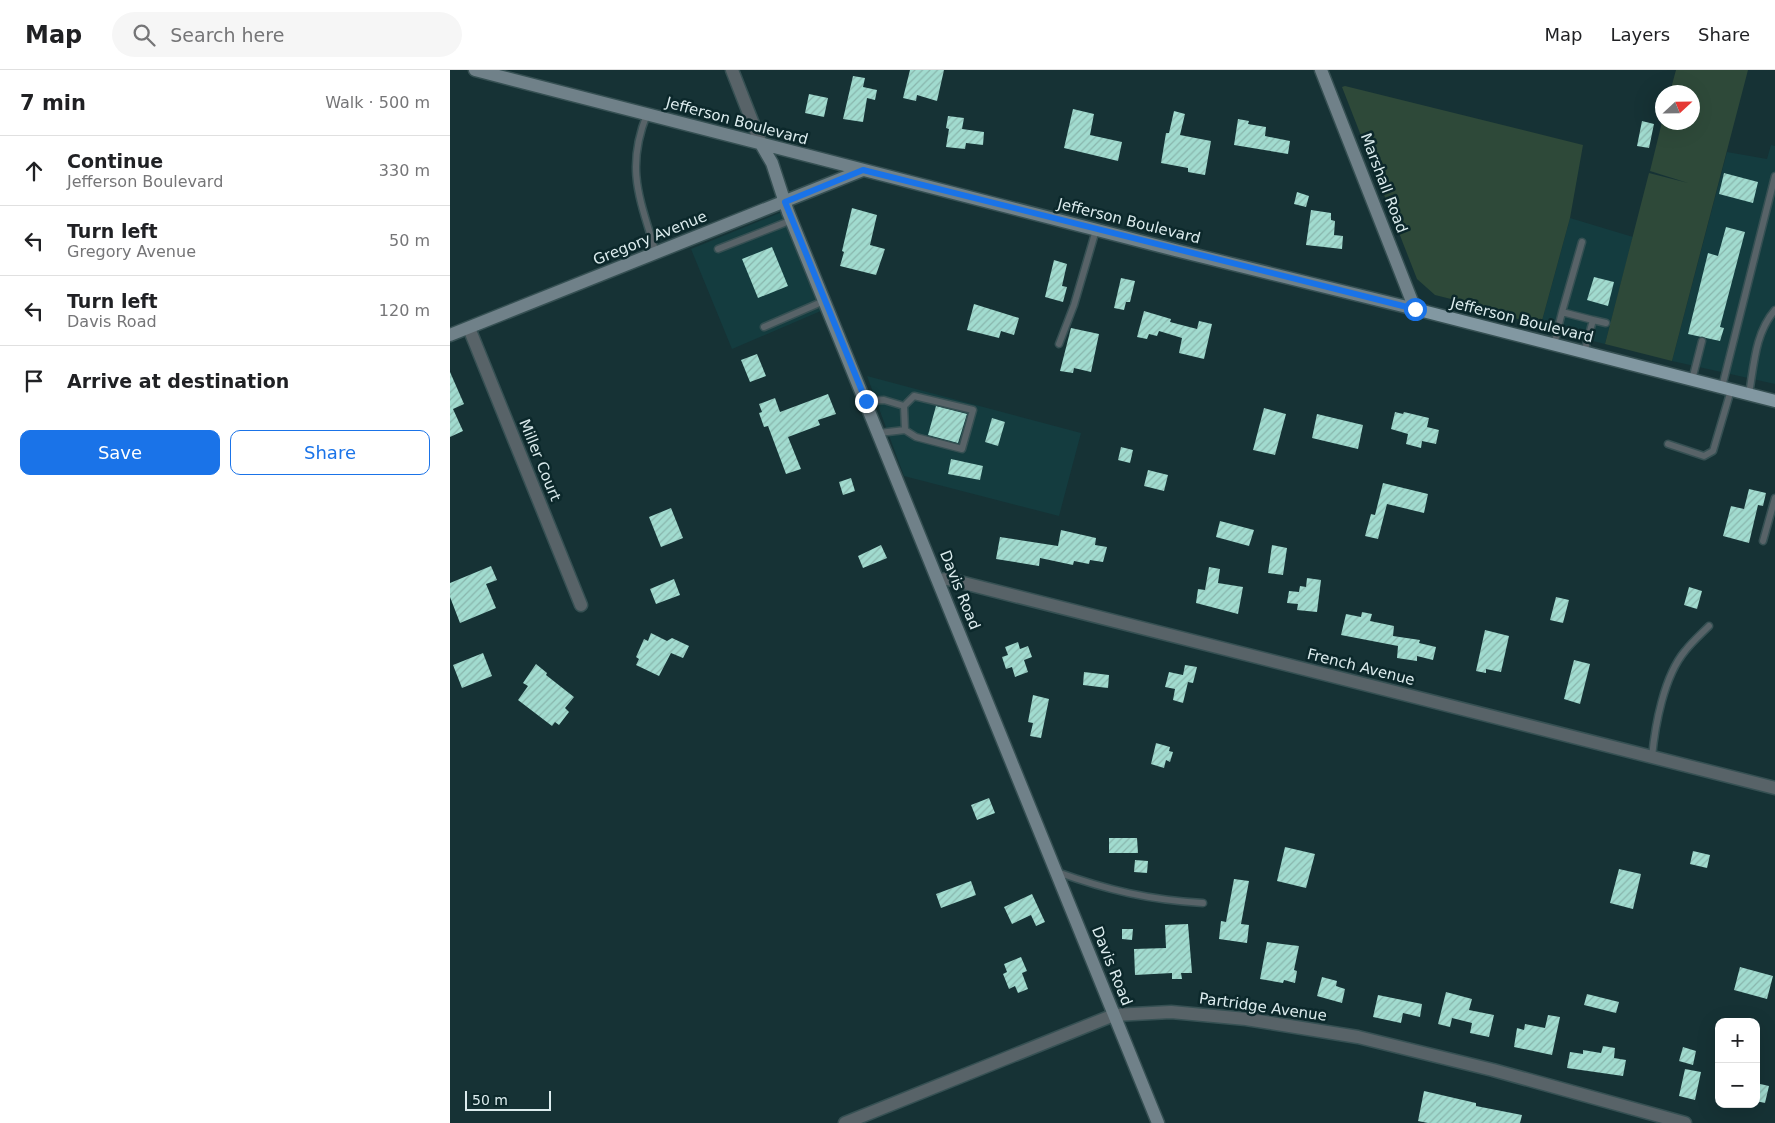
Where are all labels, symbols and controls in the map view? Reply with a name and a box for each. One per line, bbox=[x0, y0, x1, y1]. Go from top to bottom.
search box bbox=[112, 12, 462, 57]
text: Map bbox=[25, 21, 82, 49]
icon: search bbox=[130, 21, 158, 49]
text: Search here bbox=[170, 24, 284, 46]
text: Map bbox=[1544, 24, 1582, 45]
text: Layers bbox=[1610, 24, 1670, 45]
text: Share bbox=[1698, 24, 1750, 45]
north arrow bbox=[1655, 85, 1700, 130]
text: 7 min bbox=[20, 91, 86, 115]
text: Walk · 500 m bbox=[325, 93, 430, 112]
street label: Jefferson Boulevard bbox=[663, 93, 810, 149]
street label: Marshall Road bbox=[1357, 130, 1411, 236]
text: Continue bbox=[67, 150, 163, 172]
icon: ahead bbox=[20, 157, 48, 185]
text: 330 m bbox=[379, 161, 430, 180]
text: Jefferson Boulevard bbox=[67, 172, 223, 191]
street label: Jefferson Boulevard bbox=[1055, 194, 1202, 247]
street label: Gregory Avenue bbox=[591, 207, 709, 269]
text: Turn left bbox=[67, 220, 158, 242]
icon: left bbox=[20, 227, 48, 255]
text: 50 m bbox=[389, 231, 430, 250]
text: Gregory Avenue bbox=[67, 242, 196, 261]
text: Turn left bbox=[67, 290, 158, 312]
street label: Jefferson Boulevard bbox=[1448, 293, 1595, 346]
icon: left bbox=[20, 297, 48, 325]
route start bbox=[1404, 298, 1427, 321]
text: 120 m bbox=[379, 301, 430, 320]
text: Davis Road bbox=[67, 312, 157, 331]
icon: arrive bbox=[20, 367, 48, 395]
text: Arrive at destination bbox=[67, 370, 289, 392]
route end bbox=[855, 390, 878, 413]
street label: Miller Court bbox=[515, 416, 565, 504]
button: Save bbox=[20, 430, 220, 475]
button: Share bbox=[230, 430, 430, 475]
street label: Davis Road bbox=[936, 548, 984, 632]
street label: French Avenue bbox=[1305, 645, 1417, 689]
street label: Davis Road bbox=[1088, 924, 1136, 1008]
street label: Partridge Avenue bbox=[1198, 989, 1328, 1025]
map controls bbox=[1715, 1018, 1760, 1108]
button: + bbox=[1715, 1018, 1760, 1063]
button: − bbox=[1715, 1063, 1760, 1108]
scale bar bbox=[465, 1088, 551, 1111]
text: 50 m bbox=[472, 1092, 508, 1108]

